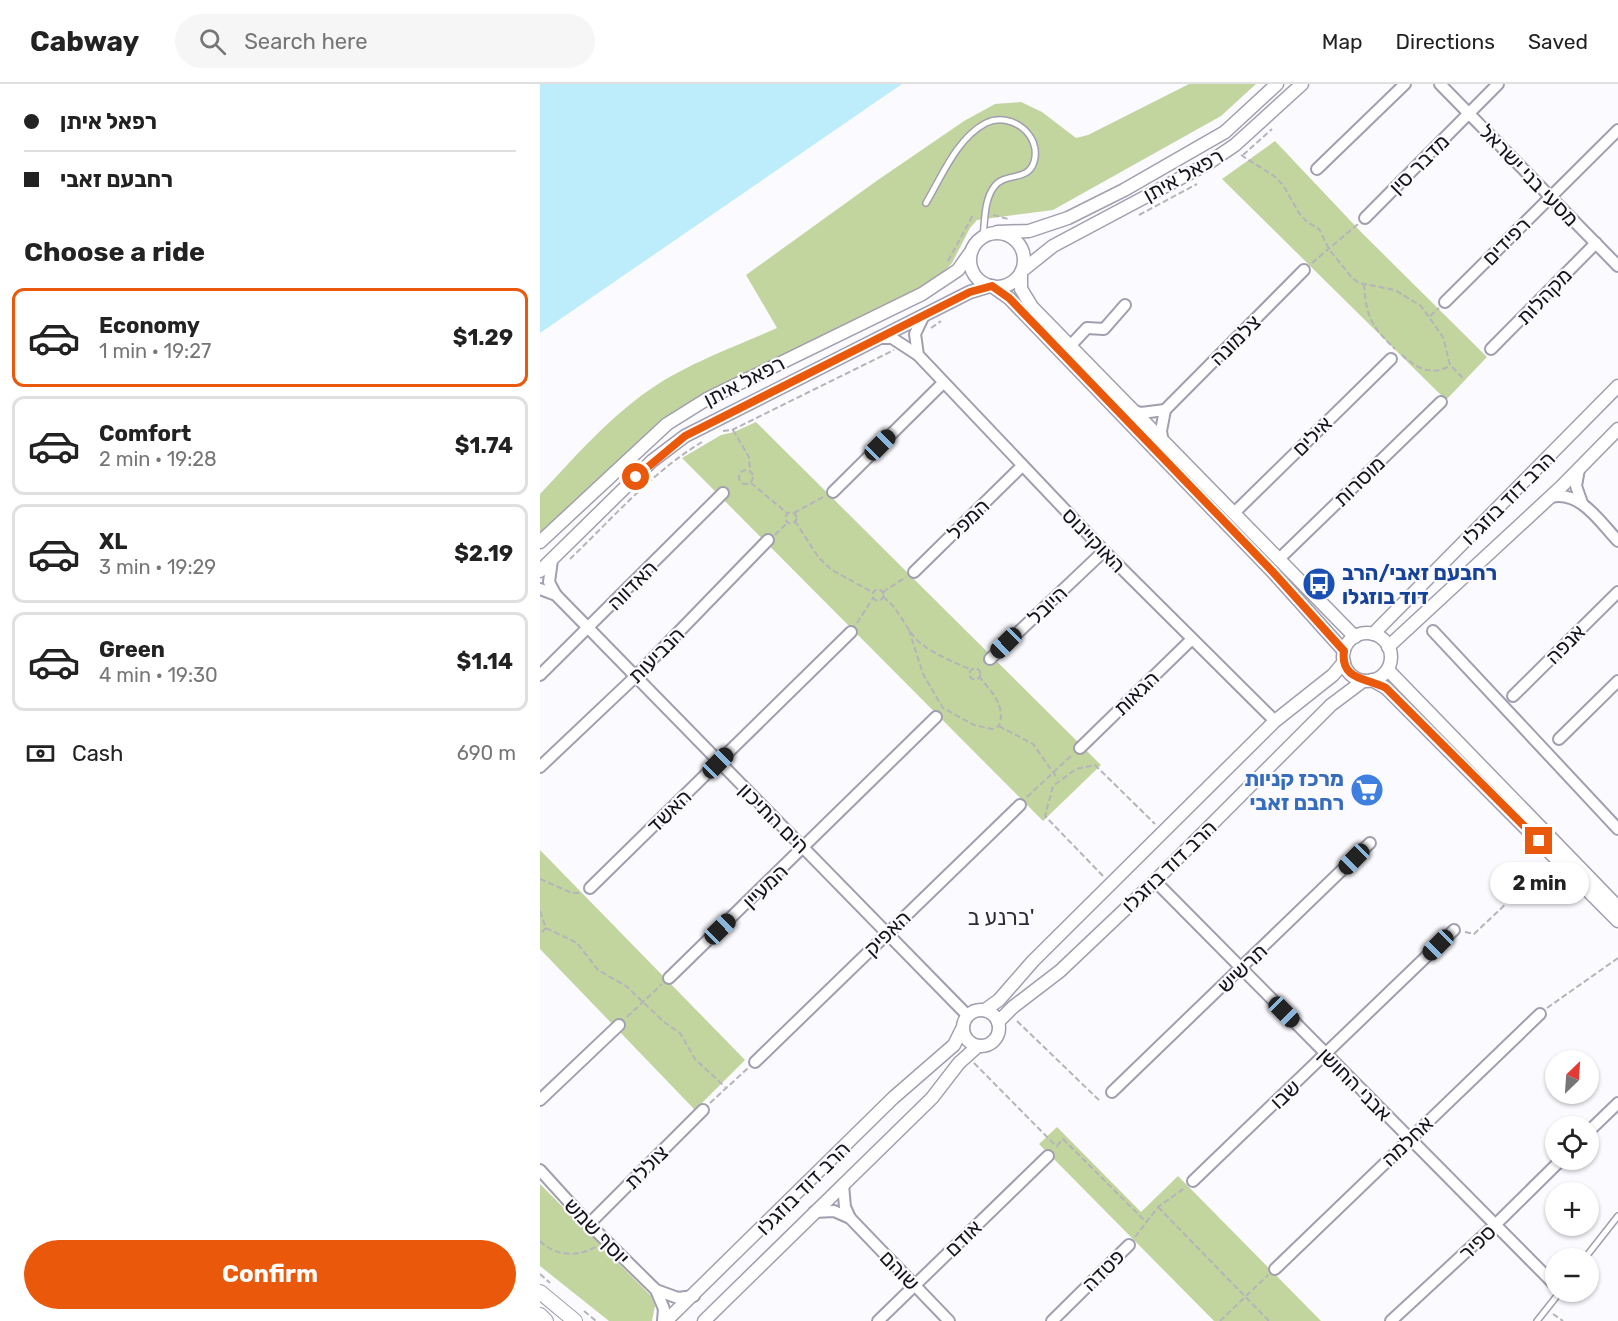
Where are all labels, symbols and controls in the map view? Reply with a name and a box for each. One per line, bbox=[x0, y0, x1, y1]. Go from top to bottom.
search box bbox=[175, 14, 595, 68]
text: Cabway bbox=[30, 25, 139, 58]
icon: search bbox=[196, 25, 229, 58]
text: Search here bbox=[244, 28, 368, 55]
text: Map bbox=[1322, 29, 1363, 54]
text: Directions bbox=[1396, 29, 1495, 54]
text: Saved bbox=[1528, 29, 1588, 54]
text: רפאל איתן bbox=[60, 108, 157, 135]
street label: מסעי בני ישראל bbox=[1474, 119, 1584, 231]
street label: מדבר סין bbox=[1384, 129, 1454, 199]
street label: רפאל איתן bbox=[1139, 143, 1227, 207]
text: רחבעם זאבי bbox=[60, 166, 173, 193]
street label: רפידים bbox=[1477, 212, 1535, 270]
text: Choose a ride bbox=[24, 236, 205, 268]
street label: מקהלות bbox=[1511, 262, 1577, 330]
street label: צלמונה bbox=[1204, 309, 1266, 371]
icon: car bbox=[27, 311, 81, 365]
text: Economy bbox=[99, 312, 200, 339]
text: $1.29 bbox=[453, 324, 513, 351]
text: 1 min · 19:27 bbox=[99, 339, 211, 363]
street label: רפאל איתן bbox=[699, 350, 789, 412]
street label: אילים bbox=[1287, 411, 1337, 461]
icon: car bbox=[27, 419, 81, 473]
text: Comfort bbox=[99, 420, 191, 447]
car bbox=[861, 426, 899, 464]
text: $1.74 bbox=[455, 432, 513, 459]
street label: הרב דוד בוזגלו bbox=[1456, 446, 1560, 550]
text: 2 min · 19:28 bbox=[99, 447, 217, 471]
street label: מוסרות bbox=[1328, 450, 1390, 512]
route start bbox=[622, 463, 649, 490]
street label: המפל bbox=[942, 493, 994, 545]
street label: האוקיינוס bbox=[1057, 502, 1131, 578]
icon: car bbox=[27, 527, 81, 581]
text: XL bbox=[99, 528, 127, 555]
text: $2.19 bbox=[454, 540, 513, 567]
text: 3 min · 19:29 bbox=[99, 555, 216, 579]
street label: האדווה bbox=[602, 555, 662, 615]
place label: רחבעם זאבי/הרב דוד בוזגלו bbox=[1342, 560, 1497, 609]
bus stop icon: רחבעם זאבי/הרב דוד בוזגלו bbox=[1301, 566, 1337, 602]
street label: היובל bbox=[1022, 580, 1072, 630]
street label: אנפה bbox=[1540, 619, 1590, 669]
street label: הנביעות bbox=[623, 622, 689, 688]
car bbox=[987, 624, 1025, 662]
icon: car bbox=[27, 635, 81, 689]
text: Green bbox=[99, 636, 165, 663]
text: $1.14 bbox=[457, 648, 513, 675]
text: 4 min · 19:30 bbox=[99, 663, 218, 687]
street label: הגאות bbox=[1108, 665, 1164, 721]
icon: cash bbox=[24, 737, 57, 770]
text: Cash bbox=[72, 740, 123, 767]
text: 690 m bbox=[457, 741, 516, 765]
car bbox=[699, 744, 737, 782]
place label: מרכז קניות רחבם זאבי bbox=[1244, 766, 1344, 815]
supermarket icon: מרכז קניות רחבם זאבי bbox=[1349, 772, 1385, 808]
street label: הים התיכון bbox=[733, 777, 815, 859]
street label: האשד bbox=[642, 784, 696, 838]
street label: הרב דוד בוזגלו bbox=[1116, 815, 1222, 917]
route end bbox=[1525, 827, 1552, 854]
car bbox=[1335, 840, 1373, 878]
street label: המעיין bbox=[737, 859, 793, 913]
callout: 2 min bbox=[1490, 862, 1588, 904]
text: 2 min bbox=[1512, 871, 1567, 895]
district label: ברנע ב' bbox=[968, 904, 1034, 931]
street label: האפיק bbox=[858, 905, 916, 961]
car bbox=[701, 910, 739, 948]
car bbox=[1419, 926, 1457, 964]
street label: תרשיש bbox=[1212, 938, 1272, 998]
car bbox=[1265, 993, 1303, 1031]
street label: אבני החושן bbox=[1313, 1042, 1397, 1126]
north arrow bbox=[1545, 1050, 1599, 1104]
map controls bbox=[1545, 1050, 1599, 1302]
street label: שבו bbox=[1265, 1074, 1305, 1114]
street label: אחלמה bbox=[1376, 1110, 1438, 1172]
button: locate bbox=[1545, 1116, 1599, 1170]
street label: הרב דוד בוזגלו bbox=[751, 1136, 855, 1240]
street label: צוללת bbox=[619, 1140, 673, 1194]
button: + bbox=[1545, 1182, 1599, 1236]
street label: יוסף שמש bbox=[559, 1192, 635, 1270]
street label: אודם bbox=[939, 1215, 987, 1261]
street label: ספיר bbox=[1453, 1219, 1501, 1265]
button: Confirm bbox=[24, 1240, 516, 1309]
street label: פטדה bbox=[1077, 1244, 1129, 1296]
street label: שוהם bbox=[875, 1245, 925, 1295]
button: − bbox=[1545, 1248, 1599, 1302]

